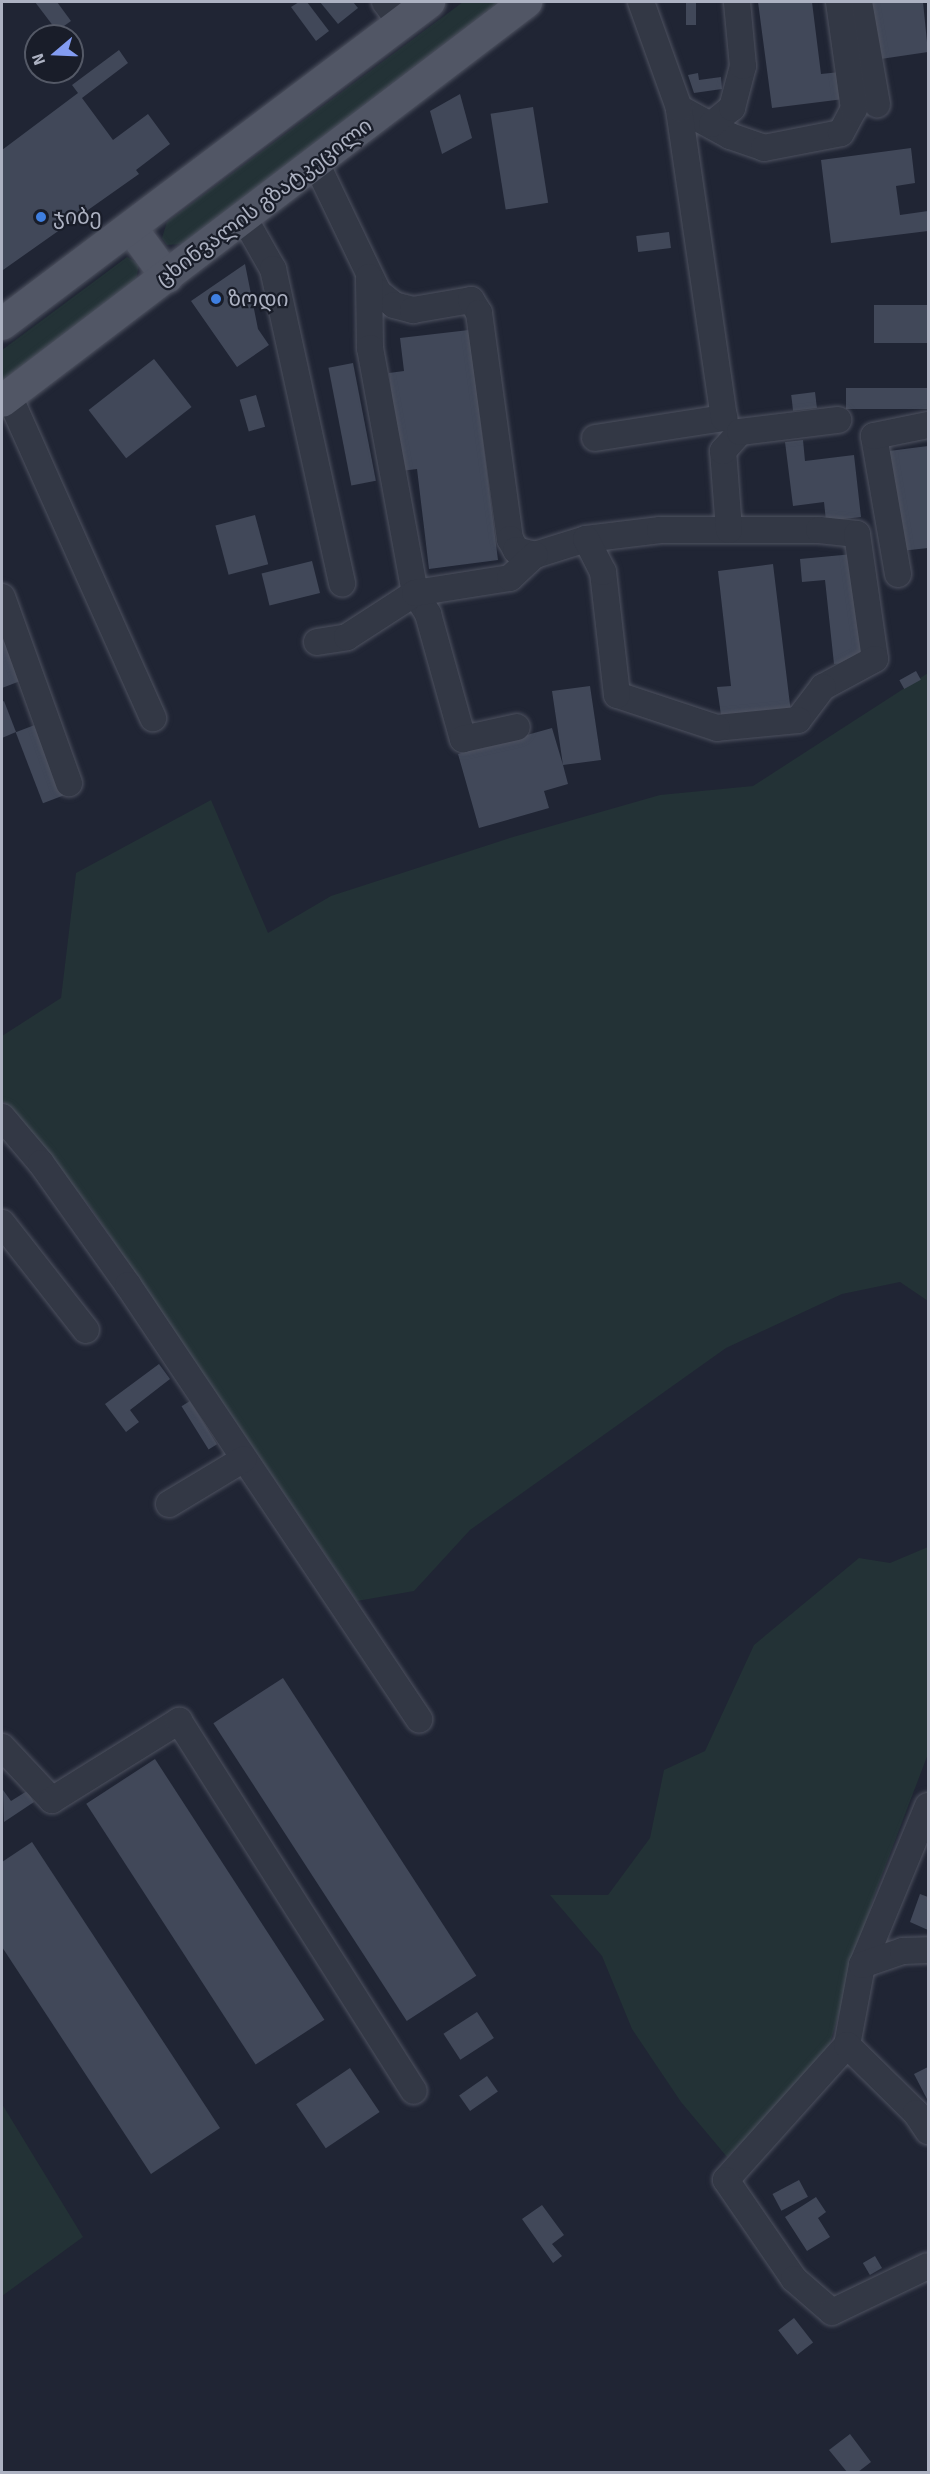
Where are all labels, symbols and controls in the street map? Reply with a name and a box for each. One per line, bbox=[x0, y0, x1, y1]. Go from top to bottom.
north arrow bbox=[24, 24, 84, 84]
text: N bbox=[28, 51, 50, 68]
street label: ცხინვალის გზატკეცილი bbox=[151, 113, 377, 291]
place label: ჯიბე bbox=[53, 204, 102, 230]
marker: ჯიბე bbox=[34, 210, 48, 224]
place label: ზოდი bbox=[228, 286, 288, 312]
marker: ზოდი bbox=[209, 292, 223, 306]

